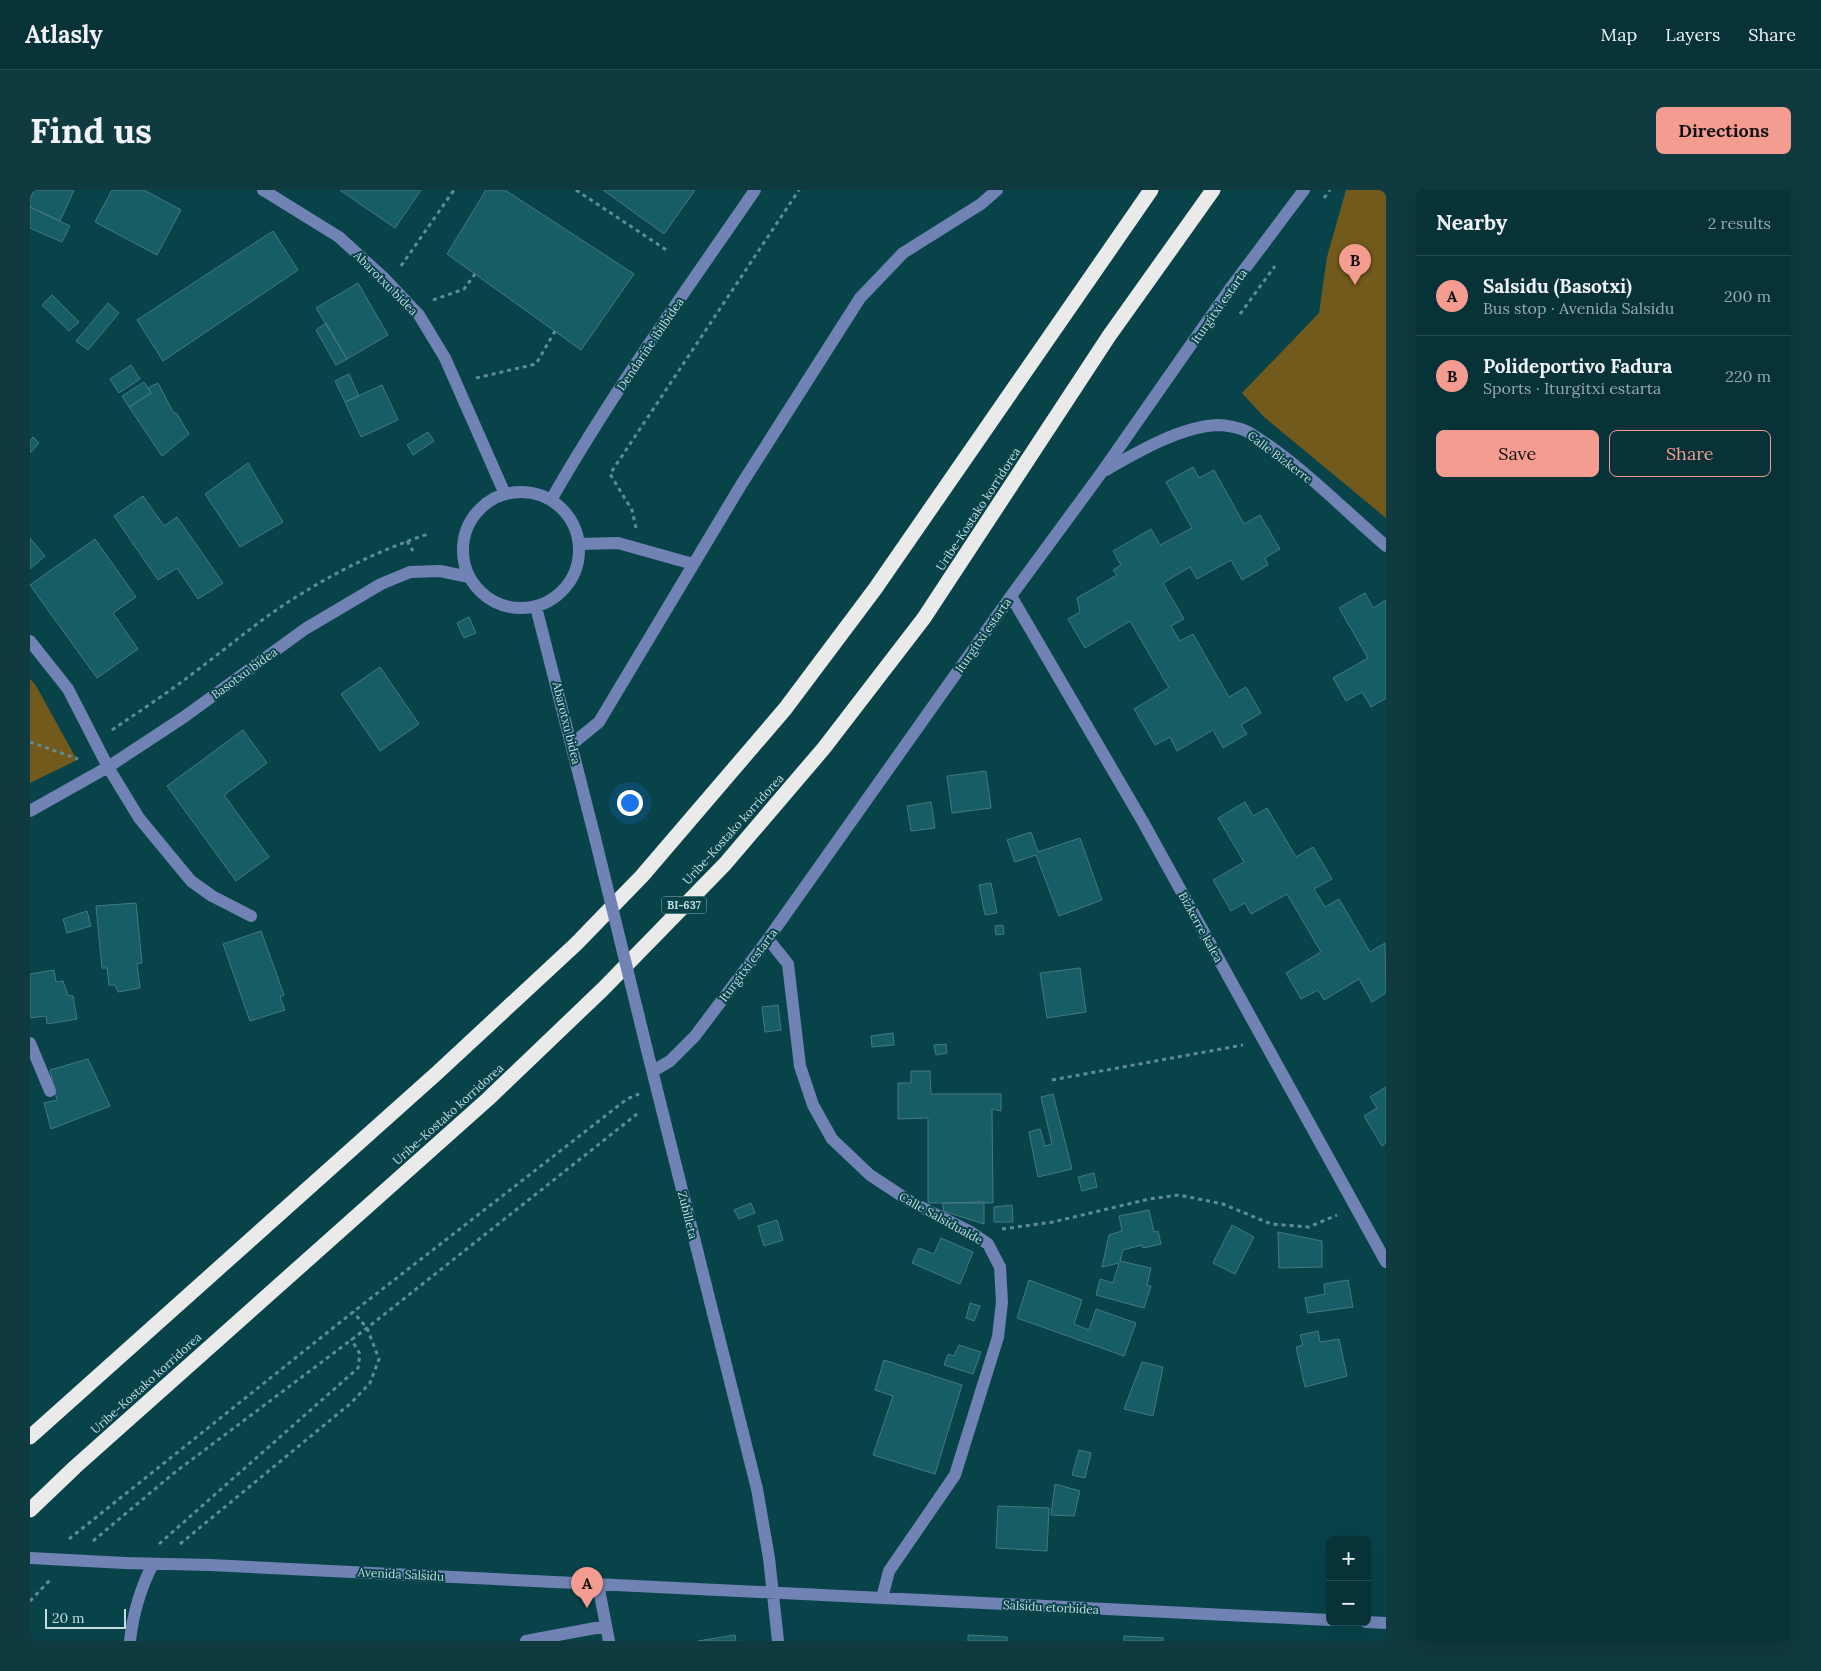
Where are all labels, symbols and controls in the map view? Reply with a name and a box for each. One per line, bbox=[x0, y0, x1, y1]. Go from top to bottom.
text: Atlasly bbox=[25, 19, 103, 50]
text: Map bbox=[1601, 23, 1637, 46]
text: Layers bbox=[1665, 23, 1720, 46]
text: Share bbox=[1748, 23, 1796, 46]
button: Directions bbox=[1656, 107, 1791, 154]
text: Find us bbox=[30, 108, 152, 153]
text: Nearby bbox=[1436, 209, 1507, 236]
text: 2 results bbox=[1708, 213, 1771, 233]
pin: B bbox=[1339, 244, 1371, 285]
street label: Abarotxu bidea bbox=[350, 247, 421, 318]
street label: Iturgitxi estarta bbox=[1188, 266, 1250, 346]
text: Salsidu (Basotxi) bbox=[1483, 274, 1632, 298]
text: A bbox=[1447, 286, 1457, 306]
text: 200 m bbox=[1724, 286, 1771, 306]
street label: Dendariñe ibilbidea bbox=[613, 295, 687, 393]
text: Bus stop · Avenida Salsidu bbox=[1483, 298, 1674, 318]
text: Polideportivo Fadura bbox=[1483, 354, 1672, 378]
text: B bbox=[1447, 366, 1457, 386]
text: 220 m bbox=[1725, 366, 1771, 386]
text: Sports · Iturgitxi estarta bbox=[1483, 378, 1661, 398]
street label: Calle Bizkerre bbox=[1245, 428, 1316, 487]
button: Save bbox=[1436, 430, 1599, 477]
button: Share bbox=[1609, 430, 1771, 477]
street label: Uribe-Kostako korridorea bbox=[933, 445, 1023, 573]
street label: Iturgitxi estarta bbox=[952, 595, 1014, 675]
street label: Basotxu bidea bbox=[208, 644, 280, 702]
street label: Abarotxu bidea bbox=[549, 679, 584, 766]
street label: Uribe-Kostako korridorea bbox=[679, 771, 787, 887]
your location bbox=[617, 790, 643, 816]
street label: Bizkerre kalea bbox=[1175, 889, 1227, 965]
road number: BI-637 bbox=[662, 896, 706, 914]
street label: Iturgitxi estarta bbox=[716, 925, 780, 1005]
street label: Uribe-Kostako korridorea bbox=[390, 1060, 506, 1168]
street label: Calle Salsidualde bbox=[897, 1189, 986, 1247]
street label: Zubilleta bbox=[675, 1190, 701, 1240]
street label: Uribe-Kostako korridorea bbox=[88, 1329, 204, 1437]
map controls bbox=[1326, 1536, 1371, 1626]
button: + bbox=[1326, 1536, 1371, 1581]
street label: Avenida Salsidu bbox=[356, 1564, 445, 1584]
pin: A bbox=[571, 1567, 603, 1608]
button: − bbox=[1326, 1581, 1371, 1626]
street label: Salsidu etorbidea bbox=[1003, 1597, 1099, 1617]
scale bar bbox=[45, 1606, 126, 1629]
text: 20 m bbox=[52, 1609, 84, 1627]

